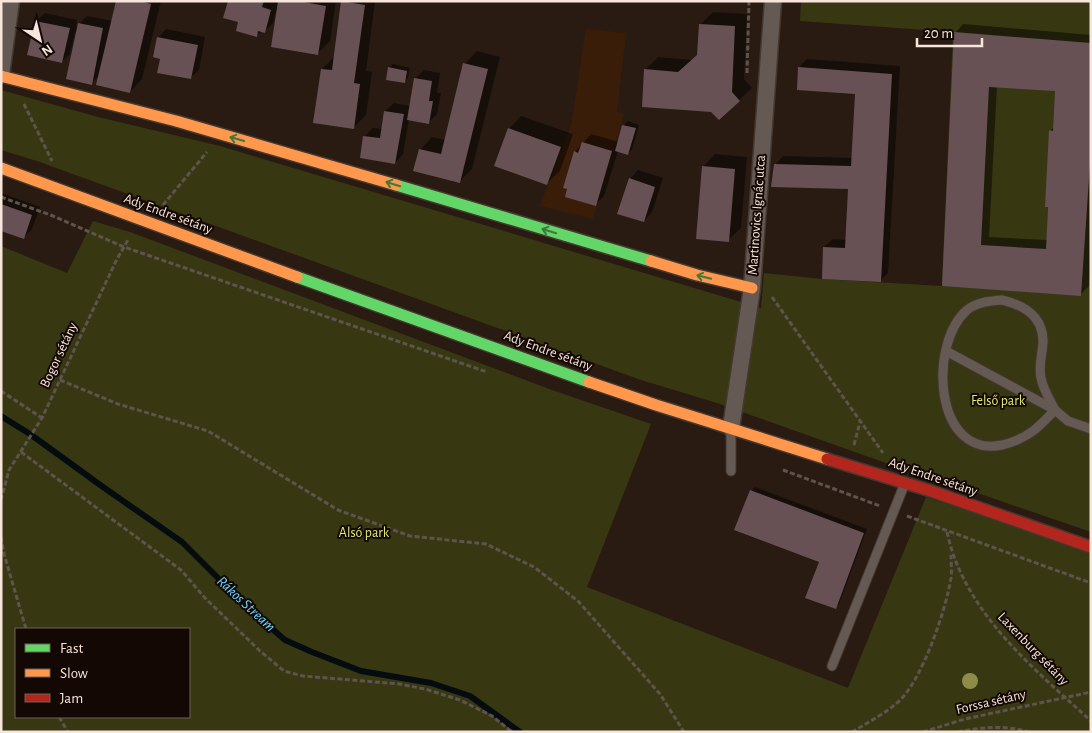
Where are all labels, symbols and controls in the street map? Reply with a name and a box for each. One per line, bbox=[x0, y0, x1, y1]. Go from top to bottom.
north arrow bbox=[15, 15, 65, 65]
scale bar bbox=[917, 15, 982, 47]
text: 20 m bbox=[924, 26, 953, 41]
text: N bbox=[39, 41, 55, 58]
one-way arrow bbox=[229, 134, 245, 144]
street label: Martinovics Ignác utca bbox=[746, 154, 768, 276]
one-way arrow bbox=[385, 178, 401, 188]
street label: Ady Endre sétány bbox=[122, 192, 214, 237]
one-way arrow bbox=[541, 225, 557, 235]
one-way arrow bbox=[697, 272, 713, 281]
street label: Bogor sétány bbox=[38, 320, 80, 390]
street label: Ady Endre sétány bbox=[502, 329, 594, 374]
park label: Felső park bbox=[971, 394, 1026, 408]
street label: Ady Endre sétány bbox=[887, 455, 979, 499]
park label: Alsó park bbox=[339, 526, 390, 540]
water label: Rákos Stream bbox=[214, 573, 278, 635]
street label: Laxenburg sétány bbox=[995, 610, 1071, 688]
legend bbox=[15, 628, 190, 718]
text: Fast bbox=[60, 641, 84, 656]
text: Slow bbox=[60, 666, 88, 681]
street label: Forssa sétány bbox=[955, 687, 1027, 717]
text: Jam bbox=[60, 691, 83, 706]

